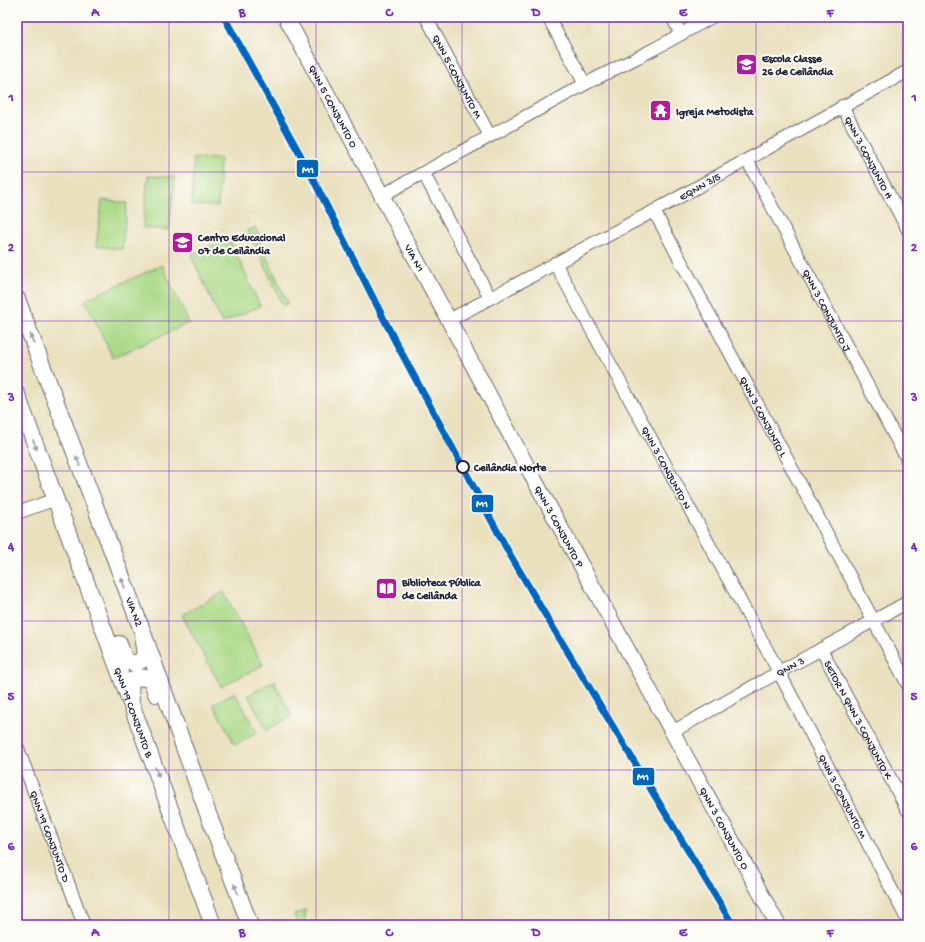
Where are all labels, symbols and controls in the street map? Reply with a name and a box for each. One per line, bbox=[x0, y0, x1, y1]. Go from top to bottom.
text: A bbox=[90, 6, 100, 21]
text: B bbox=[238, 6, 247, 21]
text: C bbox=[384, 6, 394, 21]
text: D bbox=[531, 6, 541, 21]
text: E bbox=[679, 6, 688, 21]
text: F bbox=[826, 6, 835, 21]
street label: QNN 5 CONJUNTO M bbox=[429, 33, 483, 121]
school or university icon: Escola Classe 26 de Ceilândia bbox=[733, 51, 759, 77]
place label: Escola Classe 26 de Ceilândia bbox=[761, 54, 834, 79]
street label: QNN 5 CONJUNTO O bbox=[305, 64, 359, 151]
text: 1 bbox=[7, 91, 14, 106]
text: 1 bbox=[910, 91, 917, 106]
temple icon: Igreja Metodista bbox=[648, 98, 674, 124]
place label: Igreja Metodista bbox=[676, 106, 754, 120]
street label: QNN 3 CONJUNTO H bbox=[841, 115, 895, 202]
line badge: M1 bbox=[296, 159, 319, 178]
text: M1 bbox=[302, 165, 314, 177]
street label: EQNN 3/5 bbox=[678, 171, 723, 204]
school or university icon: Centro Educacional 07 de Ceilândia bbox=[169, 230, 195, 256]
place label: Centro Educacional 07 de Ceilândia bbox=[197, 232, 286, 258]
text: 2 bbox=[8, 241, 15, 256]
text: 2 bbox=[911, 241, 918, 256]
street label: VIA N1 bbox=[401, 242, 426, 274]
street label: QNN 3 CONJUNTO J bbox=[799, 268, 853, 355]
one-way arrow bbox=[29, 333, 35, 345]
street label: QNN 3 CONJUNTO L bbox=[736, 375, 789, 460]
text: 3 bbox=[7, 391, 15, 406]
text: 3 bbox=[910, 391, 918, 406]
street label: QNN 3 CONJUNTO N bbox=[638, 425, 693, 512]
one-way arrow bbox=[33, 439, 39, 451]
one-way arrow bbox=[74, 455, 80, 467]
marker: Ceilândia Norte bbox=[456, 460, 470, 474]
place label: Ceilândia Norte bbox=[473, 462, 548, 475]
street label: QNN 3 CONJUNTO P bbox=[531, 484, 586, 571]
line badge: M1 bbox=[471, 494, 494, 513]
text: M1 bbox=[476, 499, 488, 511]
text: 4 bbox=[7, 540, 15, 555]
text: 4 bbox=[910, 540, 918, 555]
library icon: Biblioteca Pública de Ceilânda bbox=[373, 575, 399, 601]
one-way arrow bbox=[120, 576, 126, 588]
place label: Biblioteca Pública de Ceilânda bbox=[401, 577, 482, 603]
street label: VIA N2 bbox=[122, 595, 144, 629]
street label: QNN 3 bbox=[775, 655, 807, 680]
street label: SETOR N QNN 3 CONJUNTO K bbox=[820, 659, 895, 783]
street label: QNN 19 CONJUNTO B bbox=[110, 666, 155, 760]
text: 5 bbox=[8, 690, 15, 705]
text: 5 bbox=[911, 690, 918, 705]
street label: QNN 3 CONJUNTO M bbox=[815, 753, 868, 841]
one-way arrow bbox=[155, 766, 161, 778]
line badge: M1 bbox=[632, 767, 655, 786]
text: M1 bbox=[637, 772, 649, 784]
street label: QNN 3 CONJUNTO O bbox=[696, 786, 751, 872]
street label: QNN 19 CONJUNTO D bbox=[26, 789, 72, 885]
text: 6 bbox=[8, 840, 15, 855]
text: 6 bbox=[911, 840, 918, 855]
one-way arrow bbox=[233, 882, 239, 894]
text: A bbox=[90, 926, 100, 941]
text: B bbox=[238, 926, 247, 941]
text: C bbox=[384, 926, 394, 941]
text: D bbox=[531, 926, 541, 941]
text: E bbox=[679, 926, 688, 941]
text: F bbox=[826, 926, 835, 941]

